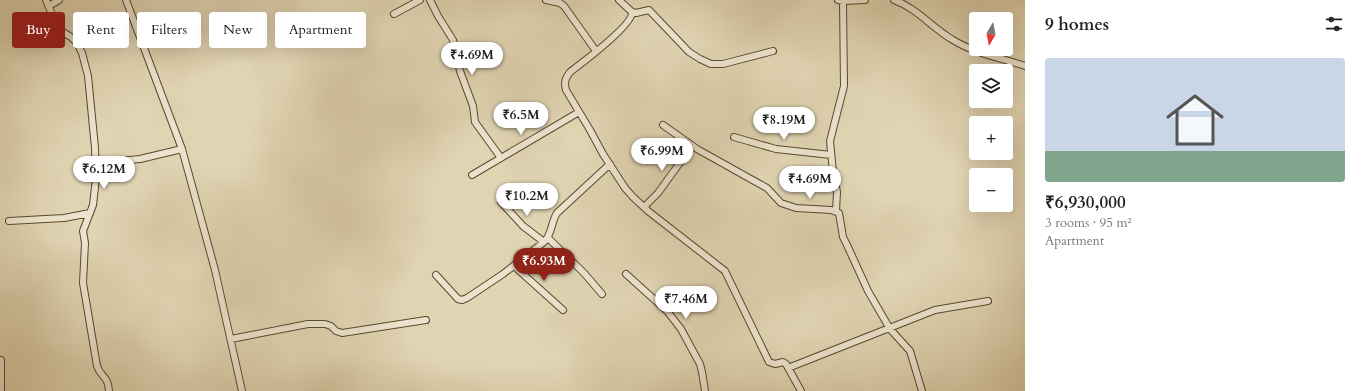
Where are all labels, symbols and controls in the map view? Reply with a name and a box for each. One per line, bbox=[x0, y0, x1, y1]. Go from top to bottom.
chip: Buy bbox=[12, 12, 65, 48]
chip: Rent bbox=[73, 12, 129, 48]
chip: Filters bbox=[137, 12, 201, 48]
chip: New bbox=[209, 12, 267, 48]
chip: Apartment bbox=[275, 12, 366, 48]
north arrow bbox=[969, 12, 1013, 56]
map controls bbox=[969, 12, 1013, 212]
text: 9 homes bbox=[1045, 13, 1109, 36]
icon: filters bbox=[1323, 13, 1345, 35]
pin: ₹4.69M bbox=[439, 42, 505, 76]
text: ₹4.69M bbox=[450, 46, 494, 64]
button: layers bbox=[969, 64, 1013, 108]
icon: home bbox=[1159, 84, 1231, 156]
pin: ₹6.5M bbox=[493, 102, 549, 136]
text: ₹6.5M bbox=[502, 106, 540, 124]
pin: ₹8.19M bbox=[751, 107, 817, 141]
text: ₹8.19M bbox=[762, 111, 806, 129]
button: + bbox=[969, 116, 1013, 160]
pin: ₹6.99M bbox=[629, 138, 695, 172]
text: ₹6.99M bbox=[640, 142, 684, 160]
pin: ₹6.12M bbox=[71, 156, 137, 190]
text: ₹6.12M bbox=[82, 160, 126, 178]
pin: ₹4.69M bbox=[777, 166, 843, 200]
button: − bbox=[969, 168, 1013, 212]
text: ₹4.69M bbox=[788, 170, 832, 188]
pin: ₹10.2M bbox=[494, 183, 560, 217]
text: ₹10.2M bbox=[505, 187, 549, 205]
text: ₹6,930,000 bbox=[1045, 191, 1126, 214]
text: 3 rooms · 95 m² bbox=[1045, 214, 1132, 232]
text: Apartment bbox=[1045, 232, 1104, 250]
pin: ₹6.93M bbox=[511, 248, 577, 282]
text: ₹6.93M bbox=[522, 252, 566, 270]
pin: ₹7.46M bbox=[653, 286, 719, 320]
text: ₹7.46M bbox=[664, 290, 708, 308]

